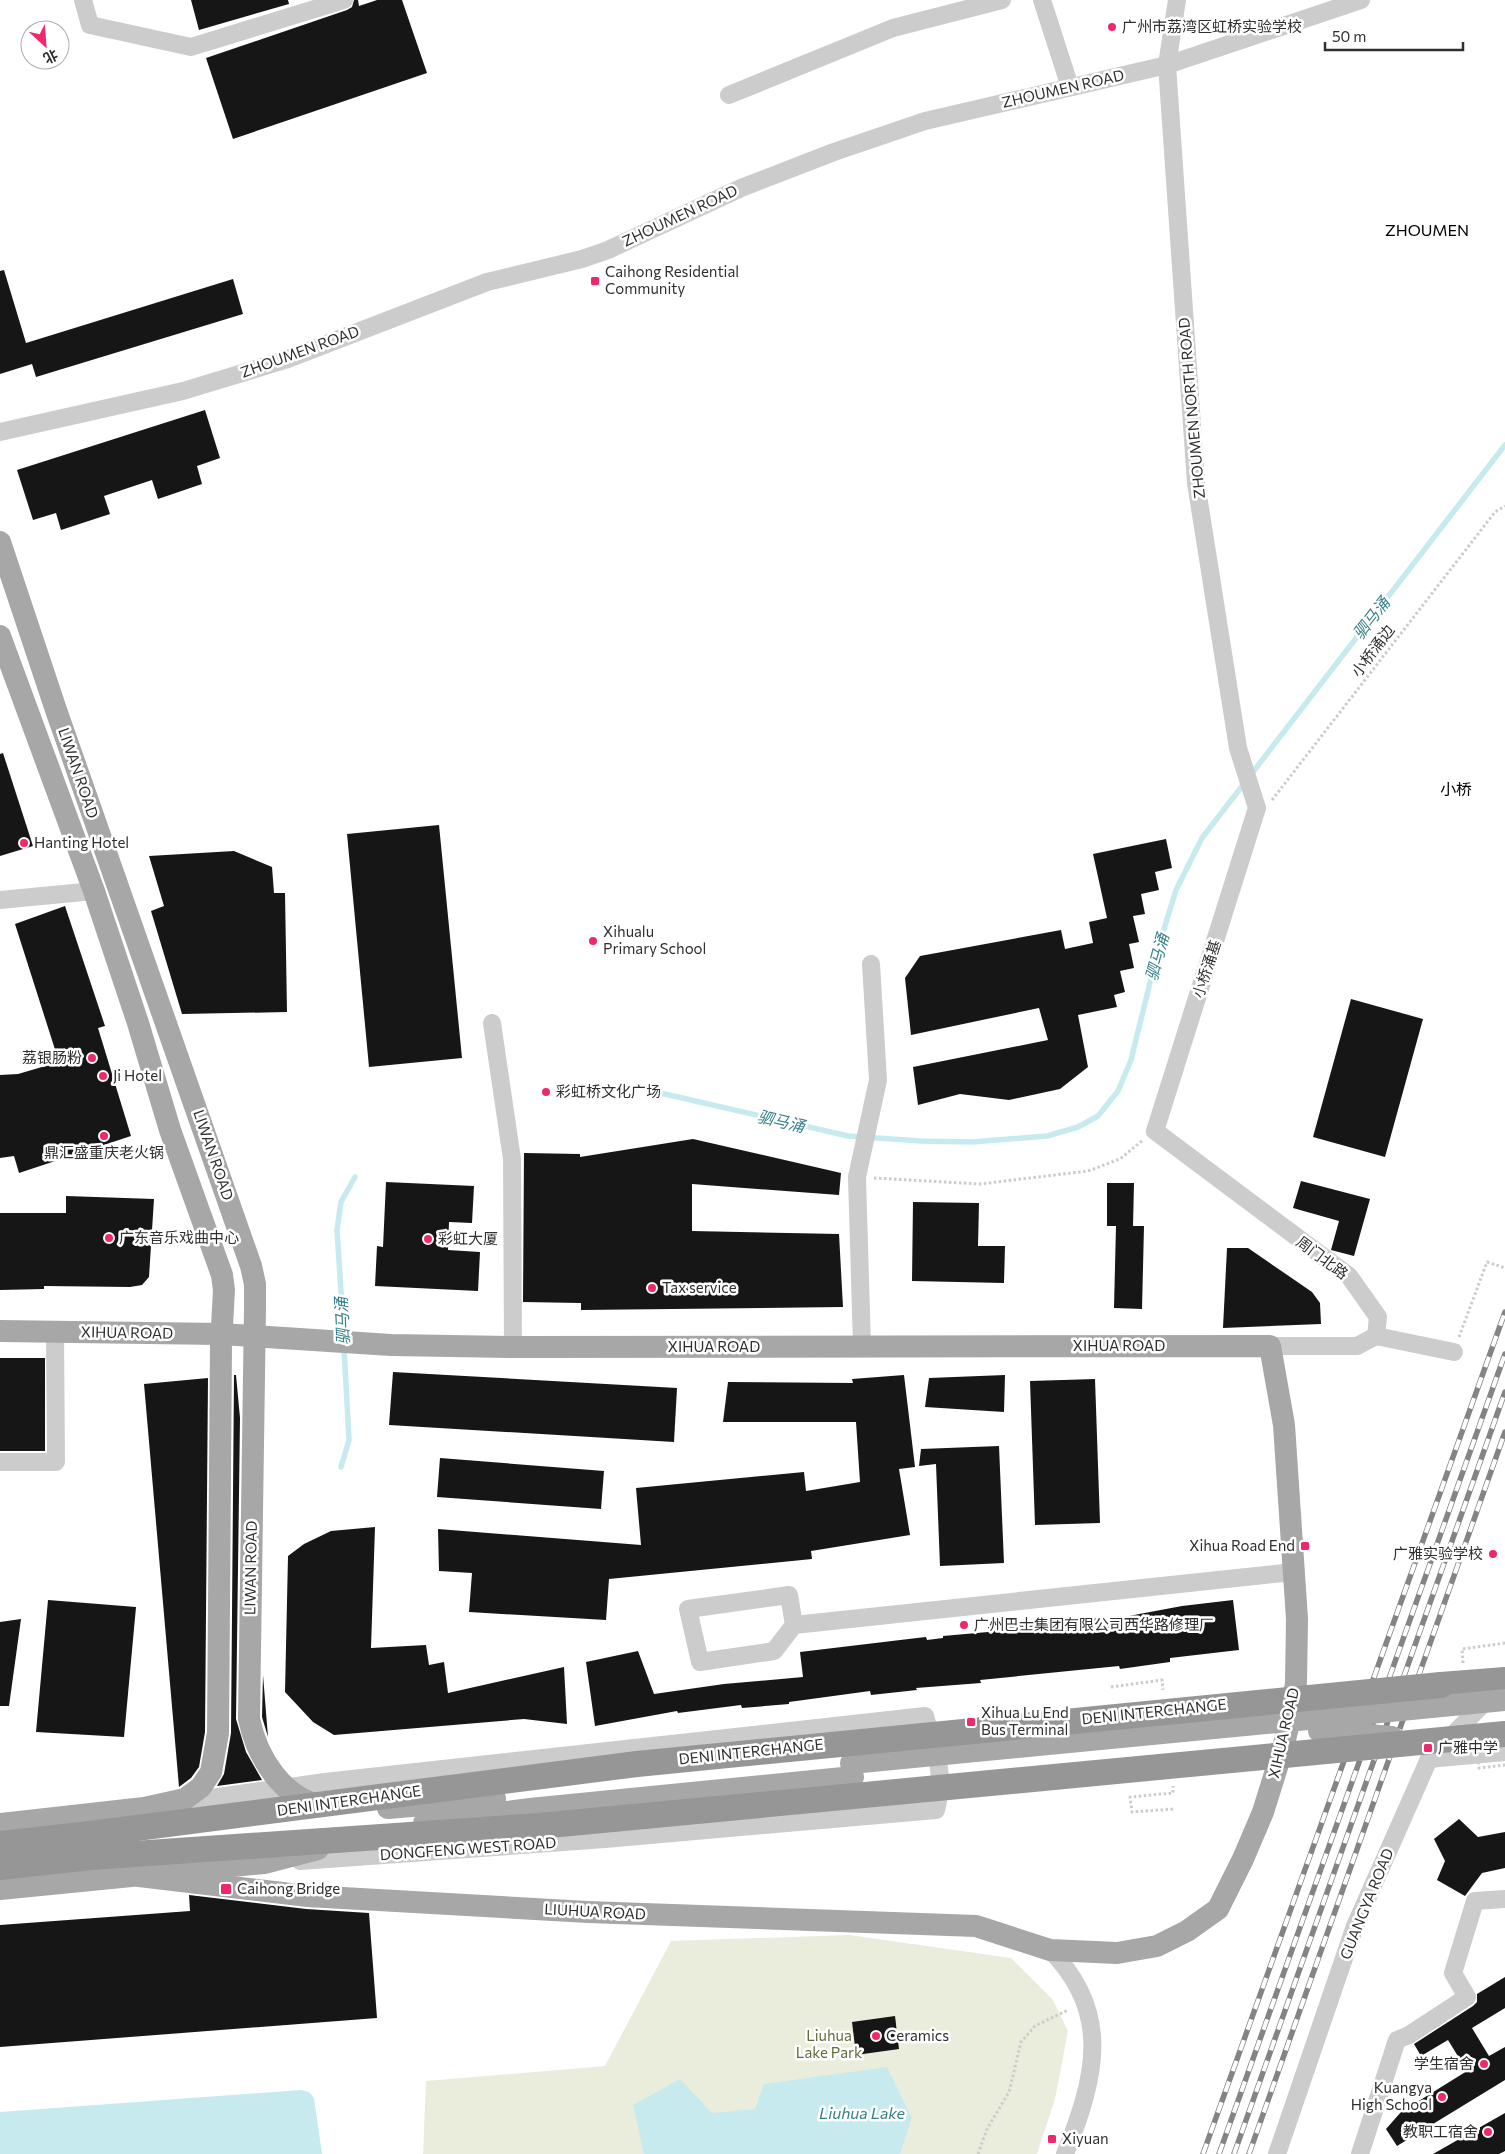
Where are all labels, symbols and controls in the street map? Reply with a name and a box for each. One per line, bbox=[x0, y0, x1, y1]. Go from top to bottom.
place label: 广州市荔湾区虹桥实验学校 bbox=[1122, 17, 1302, 35]
north arrow bbox=[20, 20, 70, 70]
scale bar bbox=[1325, 20, 1462, 52]
marker: 广州市荔湾区虹桥实验学校 bbox=[1106, 21, 1118, 33]
text: 50 m bbox=[1332, 27, 1366, 45]
text: 北 bbox=[41, 46, 61, 68]
street label: ZHOUMEN ROAD bbox=[1000, 65, 1126, 111]
street label: ZHOUMEN ROAD bbox=[619, 181, 740, 250]
district label: ZHOUMEN bbox=[1385, 220, 1469, 239]
place label: Caihong Residential Community bbox=[605, 262, 739, 297]
marker: Caihong Residential Community bbox=[589, 275, 601, 287]
street label: ZHOUMEN NORTH ROAD bbox=[1174, 317, 1208, 499]
street label: ZHOUMEN ROAD bbox=[238, 321, 361, 381]
water label: 驷马涌 bbox=[1348, 591, 1394, 642]
street label: 小桥涌边 bbox=[1347, 620, 1398, 680]
street label: LIWAN ROAD bbox=[55, 725, 103, 820]
district label: 小桥 bbox=[1440, 779, 1472, 798]
place label: Hanting Hotel bbox=[34, 833, 129, 851]
marker: Hanting Hotel bbox=[18, 837, 30, 849]
place label: Xihualu Primary School bbox=[603, 922, 706, 957]
water label: 驷马涌 bbox=[1141, 929, 1172, 983]
marker: Xihualu Primary School bbox=[587, 935, 599, 947]
street label: 小桥涌基 bbox=[1188, 937, 1224, 1000]
place label: 荔银肠粉 bbox=[22, 1048, 82, 1066]
marker: 荔银肠粉 bbox=[86, 1052, 98, 1064]
place label: Ji Hotel bbox=[113, 1066, 162, 1084]
marker: Ji Hotel bbox=[97, 1070, 109, 1082]
place label: 彩虹桥文化广场 bbox=[556, 1082, 661, 1100]
marker: 彩虹桥文化广场 bbox=[540, 1086, 552, 1098]
water label: 驷马涌 bbox=[756, 1106, 809, 1136]
street label: LIWAN ROAD bbox=[190, 1107, 238, 1202]
marker: 鼎汇盛重庆老火锅 bbox=[98, 1130, 110, 1142]
place label: 鼎汇盛重庆老火锅 bbox=[44, 1143, 164, 1161]
place label: 广东音乐戏曲中心 bbox=[119, 1228, 239, 1246]
place label: 彩虹大厦 bbox=[438, 1229, 498, 1247]
marker: 广东音乐戏曲中心 bbox=[103, 1232, 115, 1244]
street label: 周门北路 bbox=[1293, 1232, 1352, 1282]
marker: 彩虹大厦 bbox=[422, 1233, 434, 1245]
place label: Tax service bbox=[662, 1278, 737, 1296]
marker: Tax service bbox=[646, 1282, 658, 1294]
water label: 驷马涌 bbox=[331, 1295, 352, 1345]
street label: XIHUA ROAD bbox=[81, 1322, 173, 1342]
street label: XIHUA ROAD bbox=[1073, 1336, 1165, 1354]
street label: XIHUA ROAD bbox=[668, 1337, 760, 1355]
street label: LIWAN ROAD bbox=[240, 1521, 260, 1615]
place label: Xihua Road End bbox=[1189, 1536, 1295, 1554]
marker: Xihua Road End bbox=[1299, 1540, 1311, 1552]
place label: 广雅实验学校 bbox=[1393, 1544, 1483, 1562]
marker: 广雅实验学校 bbox=[1487, 1548, 1499, 1560]
place label: 广州巴士集团有限公司西华路修理厂 bbox=[974, 1615, 1214, 1633]
marker: 广州巴士集团有限公司西华路修理厂 bbox=[958, 1619, 970, 1631]
street label: XIHUA ROAD bbox=[1264, 1686, 1302, 1780]
street label: DENI INTERCHANGE bbox=[1081, 1694, 1227, 1728]
place label: Xihua Lu End Bus Terminal bbox=[981, 1703, 1069, 1738]
marker: Xihua Lu End Bus Terminal bbox=[965, 1716, 977, 1728]
street label: DENI INTERCHANGE bbox=[678, 1734, 824, 1768]
place label: 广雅中学 bbox=[1438, 1738, 1498, 1756]
marker: 广雅中学 bbox=[1422, 1742, 1434, 1754]
street label: DENI INTERCHANGE bbox=[276, 1781, 422, 1819]
street label: DONGFENG WEST ROAD bbox=[379, 1833, 557, 1863]
street label: GUANGYA ROAD bbox=[1336, 1845, 1397, 1962]
place label: Caihong Bridge bbox=[237, 1879, 340, 1897]
marker: Caihong Bridge bbox=[219, 1882, 233, 1896]
street label: LIUHUA ROAD bbox=[544, 1899, 646, 1923]
park label: Liuhua Lake Park bbox=[796, 2026, 862, 2061]
place label: Ceramics bbox=[886, 2026, 949, 2044]
marker: Ceramics bbox=[870, 2030, 882, 2042]
place label: 学生宿舍 bbox=[1414, 2054, 1474, 2072]
marker: 学生宿舍 bbox=[1478, 2058, 1490, 2070]
place label: Kuangya High School bbox=[1351, 2078, 1432, 2113]
marker: Kuangya High School bbox=[1436, 2091, 1448, 2103]
water label: Liuhua Lake bbox=[819, 2103, 906, 2122]
place label: 教职工宿舍 bbox=[1403, 2122, 1478, 2140]
marker: 教职工宿舍 bbox=[1482, 2126, 1494, 2138]
place label: Xiyuan bbox=[1062, 2129, 1109, 2147]
marker: Xiyuan bbox=[1046, 2133, 1058, 2145]

